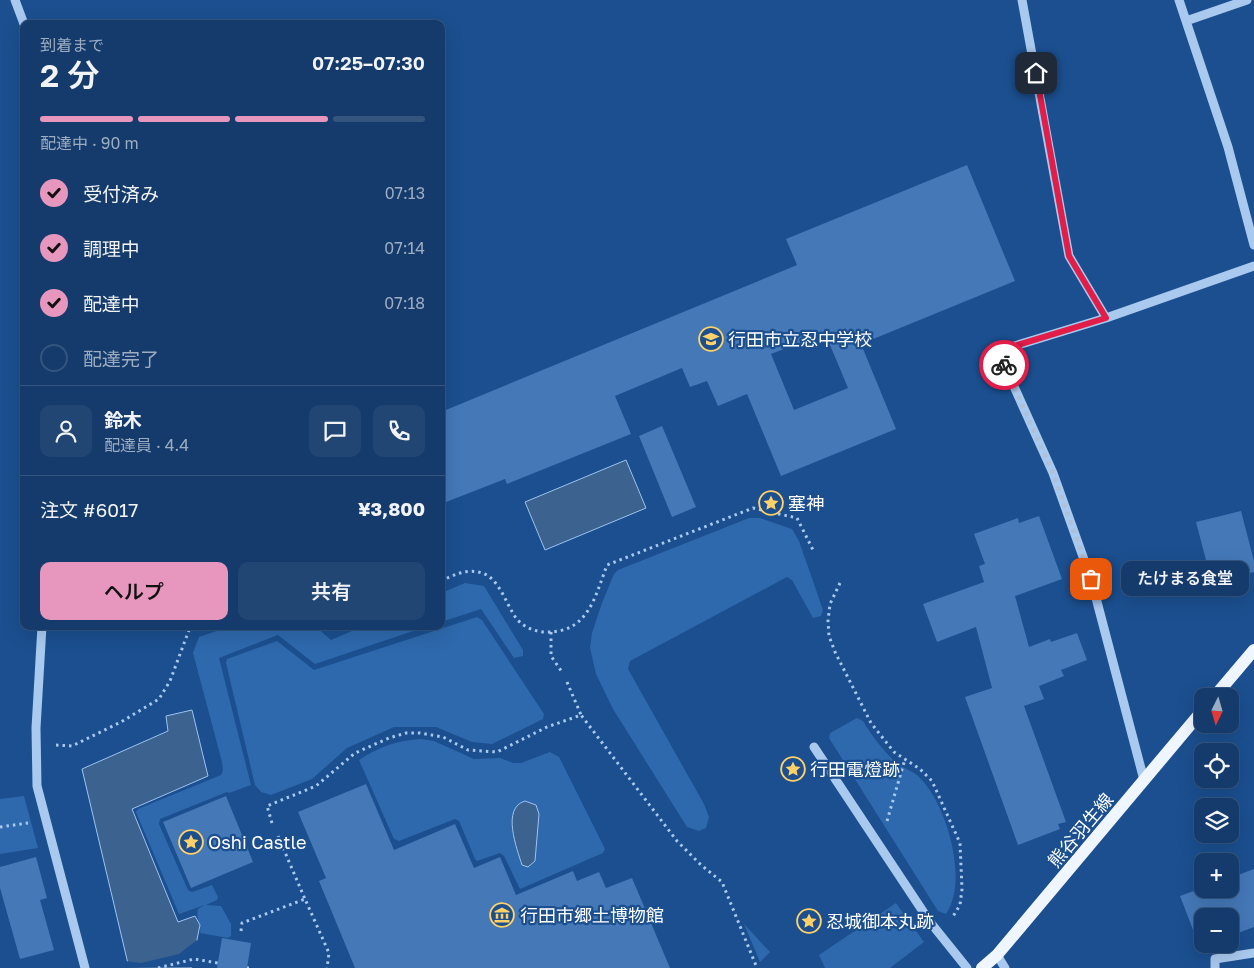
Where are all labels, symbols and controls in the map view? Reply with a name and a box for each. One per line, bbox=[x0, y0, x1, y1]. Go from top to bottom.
text: 到着まで bbox=[40, 35, 104, 55]
text: 07:25–07:30 bbox=[312, 51, 425, 74]
pin bbox=[1015, 52, 1057, 94]
text: 2 分 bbox=[40, 56, 99, 94]
icon: home bbox=[1022, 59, 1050, 87]
text: 配達中 · 90 m bbox=[40, 133, 139, 153]
icon: check bbox=[40, 179, 68, 207]
text: 受付済み bbox=[83, 182, 159, 205]
text: 07:13 bbox=[385, 183, 425, 203]
icon: check bbox=[40, 234, 68, 262]
text: 調理中 bbox=[83, 237, 140, 260]
text: 07:14 bbox=[384, 238, 425, 258]
icon: check bbox=[40, 289, 68, 317]
text: 配達中 bbox=[83, 292, 140, 315]
text: 07:18 bbox=[384, 293, 425, 313]
school or university icon: 行田市立忍中学校 bbox=[698, 326, 724, 352]
place label: 行田市立忍中学校 bbox=[728, 328, 872, 350]
courier bbox=[979, 340, 1029, 390]
text: 配達完了 bbox=[83, 347, 159, 370]
icon: bike bbox=[990, 351, 1018, 379]
button: person bbox=[40, 405, 92, 457]
button: chat bbox=[309, 405, 361, 457]
button: phone bbox=[373, 405, 425, 457]
text: 鈴木 bbox=[104, 408, 142, 431]
text: 配達員 · 4.4 bbox=[104, 435, 189, 455]
place icon: 塞神 bbox=[758, 490, 784, 516]
place label: 塞神 bbox=[788, 492, 824, 514]
text: ¥3,800 bbox=[358, 497, 425, 520]
text: 注文 #6017 bbox=[40, 498, 138, 521]
pin bbox=[1070, 558, 1112, 600]
button: ヘルプ bbox=[40, 562, 228, 620]
button: 共有 bbox=[238, 562, 425, 620]
callout: たけまる食堂 bbox=[1121, 562, 1248, 596]
icon: bag bbox=[1077, 565, 1105, 593]
text: たけまる食堂 bbox=[1137, 568, 1233, 588]
north arrow bbox=[1194, 688, 1239, 732]
map controls bbox=[1194, 688, 1239, 953]
button: locate bbox=[1194, 743, 1239, 788]
place icon: 行田電燈跡 bbox=[780, 756, 806, 782]
place label: 行田電燈跡 bbox=[810, 758, 900, 780]
street label: 熊谷羽生線 bbox=[1043, 788, 1117, 872]
button: layers bbox=[1194, 798, 1239, 843]
place icon: Oshi Castle bbox=[178, 829, 204, 855]
place label: Oshi Castle bbox=[208, 831, 306, 853]
button: + bbox=[1194, 853, 1239, 898]
museum icon: 行田市郷土博物館 bbox=[489, 902, 515, 928]
place label: 行田市郷土博物館 bbox=[520, 904, 664, 926]
place icon: 忍城御本丸跡 bbox=[796, 908, 822, 934]
button: − bbox=[1194, 908, 1239, 953]
place label: 忍城御本丸跡 bbox=[826, 910, 934, 932]

